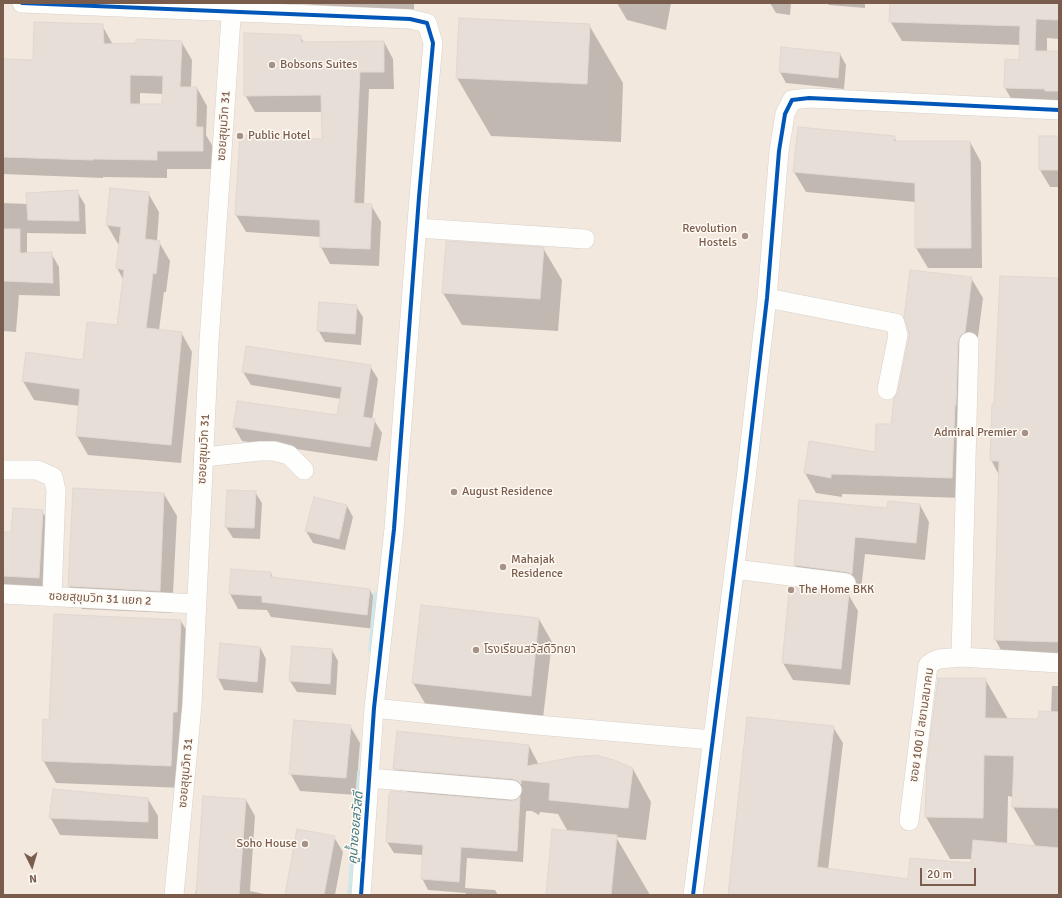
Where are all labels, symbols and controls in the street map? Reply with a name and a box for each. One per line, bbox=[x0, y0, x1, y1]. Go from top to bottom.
place label: Bobsons Suites bbox=[280, 58, 357, 72]
marker: Bobsons Suites bbox=[267, 60, 277, 70]
street label: ซอยสุขุมวิท 31 bbox=[214, 90, 234, 162]
place label: Public Hotel bbox=[248, 129, 310, 143]
marker: Public Hotel bbox=[235, 131, 245, 141]
place label: Revolution Hostels bbox=[682, 222, 737, 250]
marker: Revolution Hostels bbox=[740, 231, 750, 241]
street label: ซอยสุขุมวิท 31 bbox=[195, 414, 213, 484]
place label: Admiral Premier bbox=[934, 426, 1017, 440]
marker: Admiral Premier bbox=[1020, 428, 1030, 438]
place label: August Residence bbox=[462, 485, 553, 499]
marker: August Residence bbox=[449, 487, 459, 497]
place label: Mahajak Residence bbox=[511, 553, 563, 581]
marker: Mahajak Residence bbox=[498, 562, 508, 572]
place label: The Home BKK bbox=[799, 583, 874, 597]
marker: The Home BKK bbox=[786, 585, 796, 595]
street label: ซอยสุขุมวิท 31 แยก 2 bbox=[48, 589, 152, 609]
place label: โรงเรียนสวัสดีวิทยา bbox=[484, 643, 576, 657]
marker: โรงเรียนสวัสดีวิทยา bbox=[471, 645, 481, 655]
street label: ซอย 100 ปี สยามสมาคม bbox=[907, 667, 937, 783]
street label: ซอยสุขุมวิท 31 bbox=[176, 737, 196, 809]
water label: คูน้ำซอยสวัสดี bbox=[345, 791, 367, 865]
place label: Soho House bbox=[237, 837, 297, 851]
marker: Soho House bbox=[300, 839, 310, 849]
north arrow bbox=[12, 846, 52, 886]
scale bar bbox=[922, 860, 978, 886]
text: 20 m bbox=[927, 867, 952, 882]
text: N bbox=[29, 872, 37, 885]

